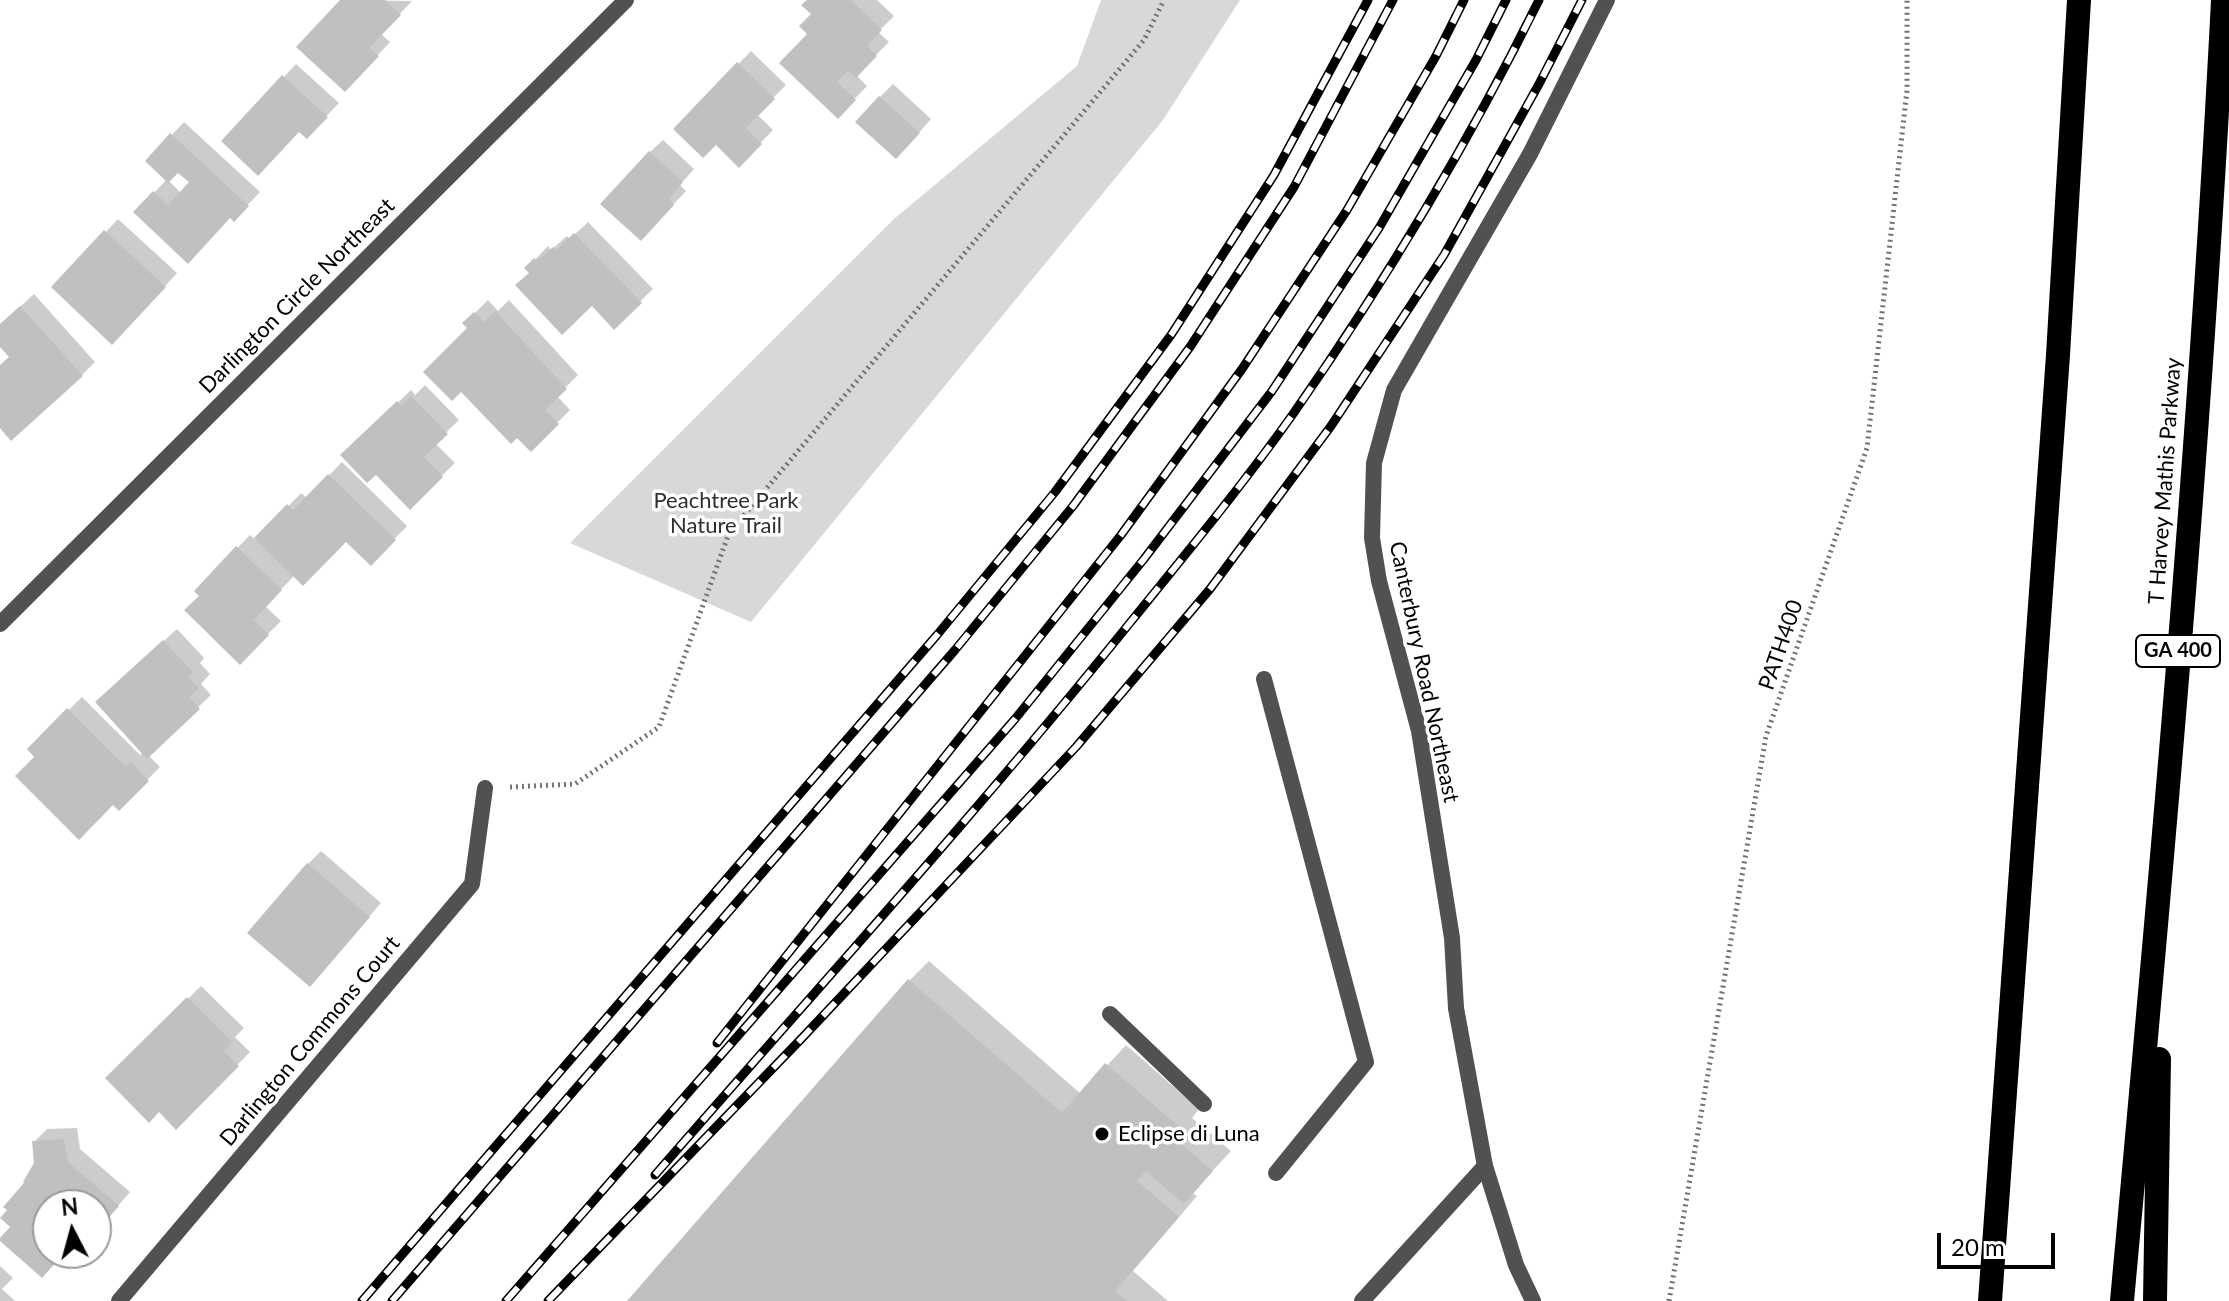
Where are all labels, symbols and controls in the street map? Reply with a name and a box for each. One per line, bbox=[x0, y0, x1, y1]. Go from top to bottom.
street label: Darlington Circle Northeast bbox=[194, 193, 400, 399]
street label: T Harvey Mathis Parkway bbox=[2143, 357, 2187, 605]
park label: Peachtree Park Nature Trail bbox=[653, 488, 799, 540]
street label: Canterbury Road Northeast bbox=[1383, 539, 1465, 805]
street label: PATH400 bbox=[1753, 596, 1809, 694]
road number: GA 400 bbox=[2136, 635, 2220, 667]
street label: Darlington Commons Court bbox=[214, 931, 406, 1151]
place label: Eclipse di Luna bbox=[1118, 1121, 1260, 1147]
marker: Eclipse di Luna bbox=[1093, 1125, 1111, 1143]
north arrow bbox=[32, 1189, 112, 1269]
text: N bbox=[60, 1192, 79, 1221]
scale bar bbox=[1941, 1217, 2059, 1267]
text: 20 m bbox=[1951, 1232, 2005, 1261]

